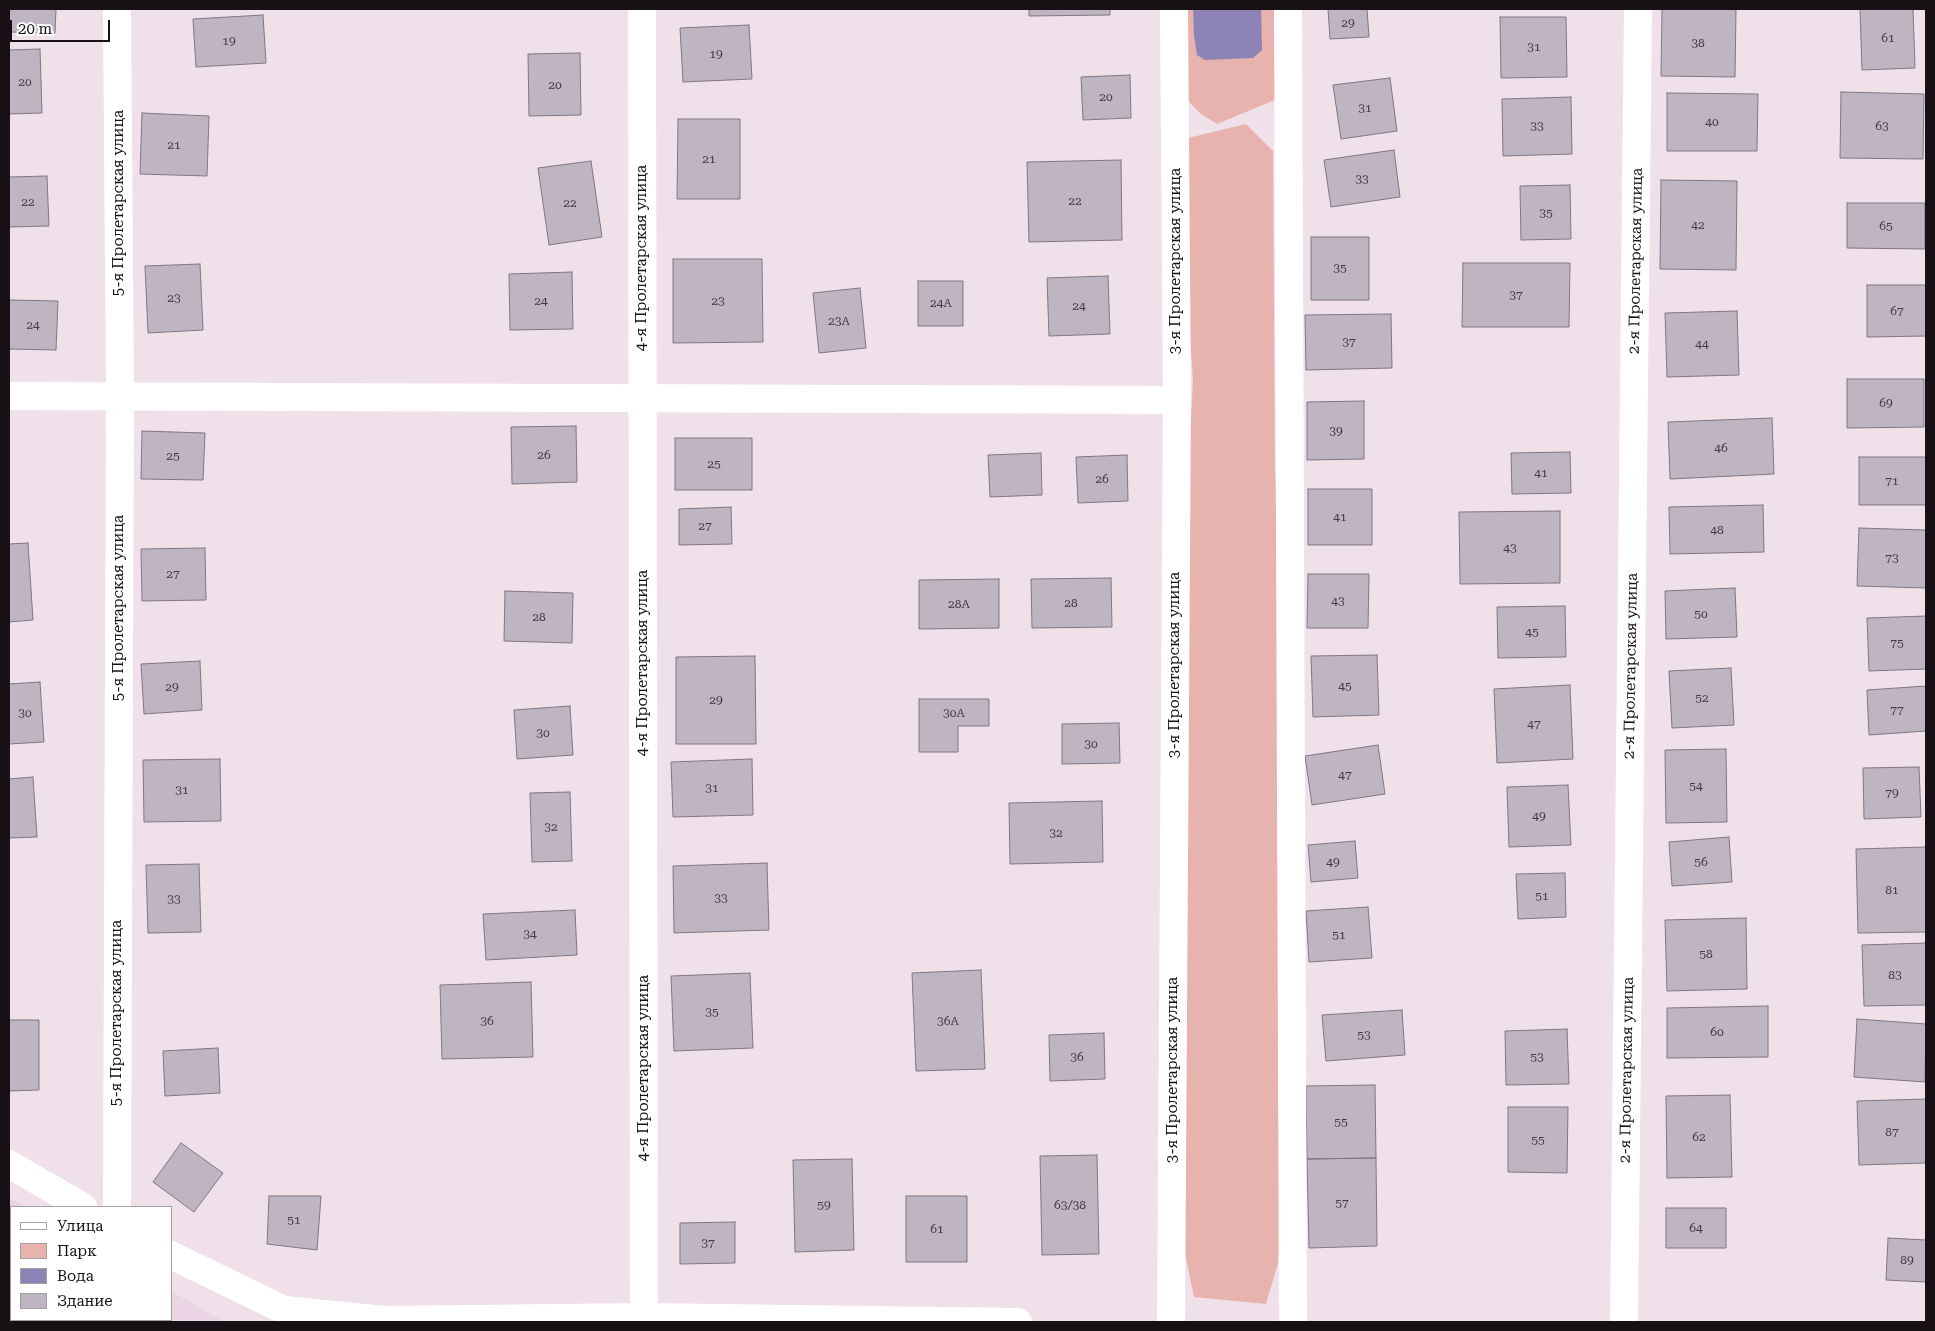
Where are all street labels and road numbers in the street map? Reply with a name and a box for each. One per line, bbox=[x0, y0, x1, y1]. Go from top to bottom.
street label: 5-я Пролетарская улица bbox=[110, 110, 128, 296]
street label: 4-я Пролетарская улица bbox=[633, 165, 651, 351]
street label: 3-я Пролетарская улица bbox=[1167, 168, 1185, 354]
street label: 2-я Пролетарская улица bbox=[1625, 168, 1647, 354]
street label: 5-я Пролетарская улица bbox=[110, 515, 128, 701]
street label: 4-я Пролетарская улица bbox=[634, 570, 652, 756]
street label: 3-я Пролетарская улица bbox=[1166, 572, 1184, 758]
street label: 2-я Пролетарская улица bbox=[1620, 573, 1642, 759]
street label: 5-я Пролетарская улица bbox=[108, 920, 126, 1106]
street label: 4-я Пролетарская улица bbox=[635, 975, 653, 1161]
street label: 3-я Пролетарская улица bbox=[1164, 977, 1182, 1163]
street label: 2-я Пролетарская улица bbox=[1616, 977, 1638, 1163]

